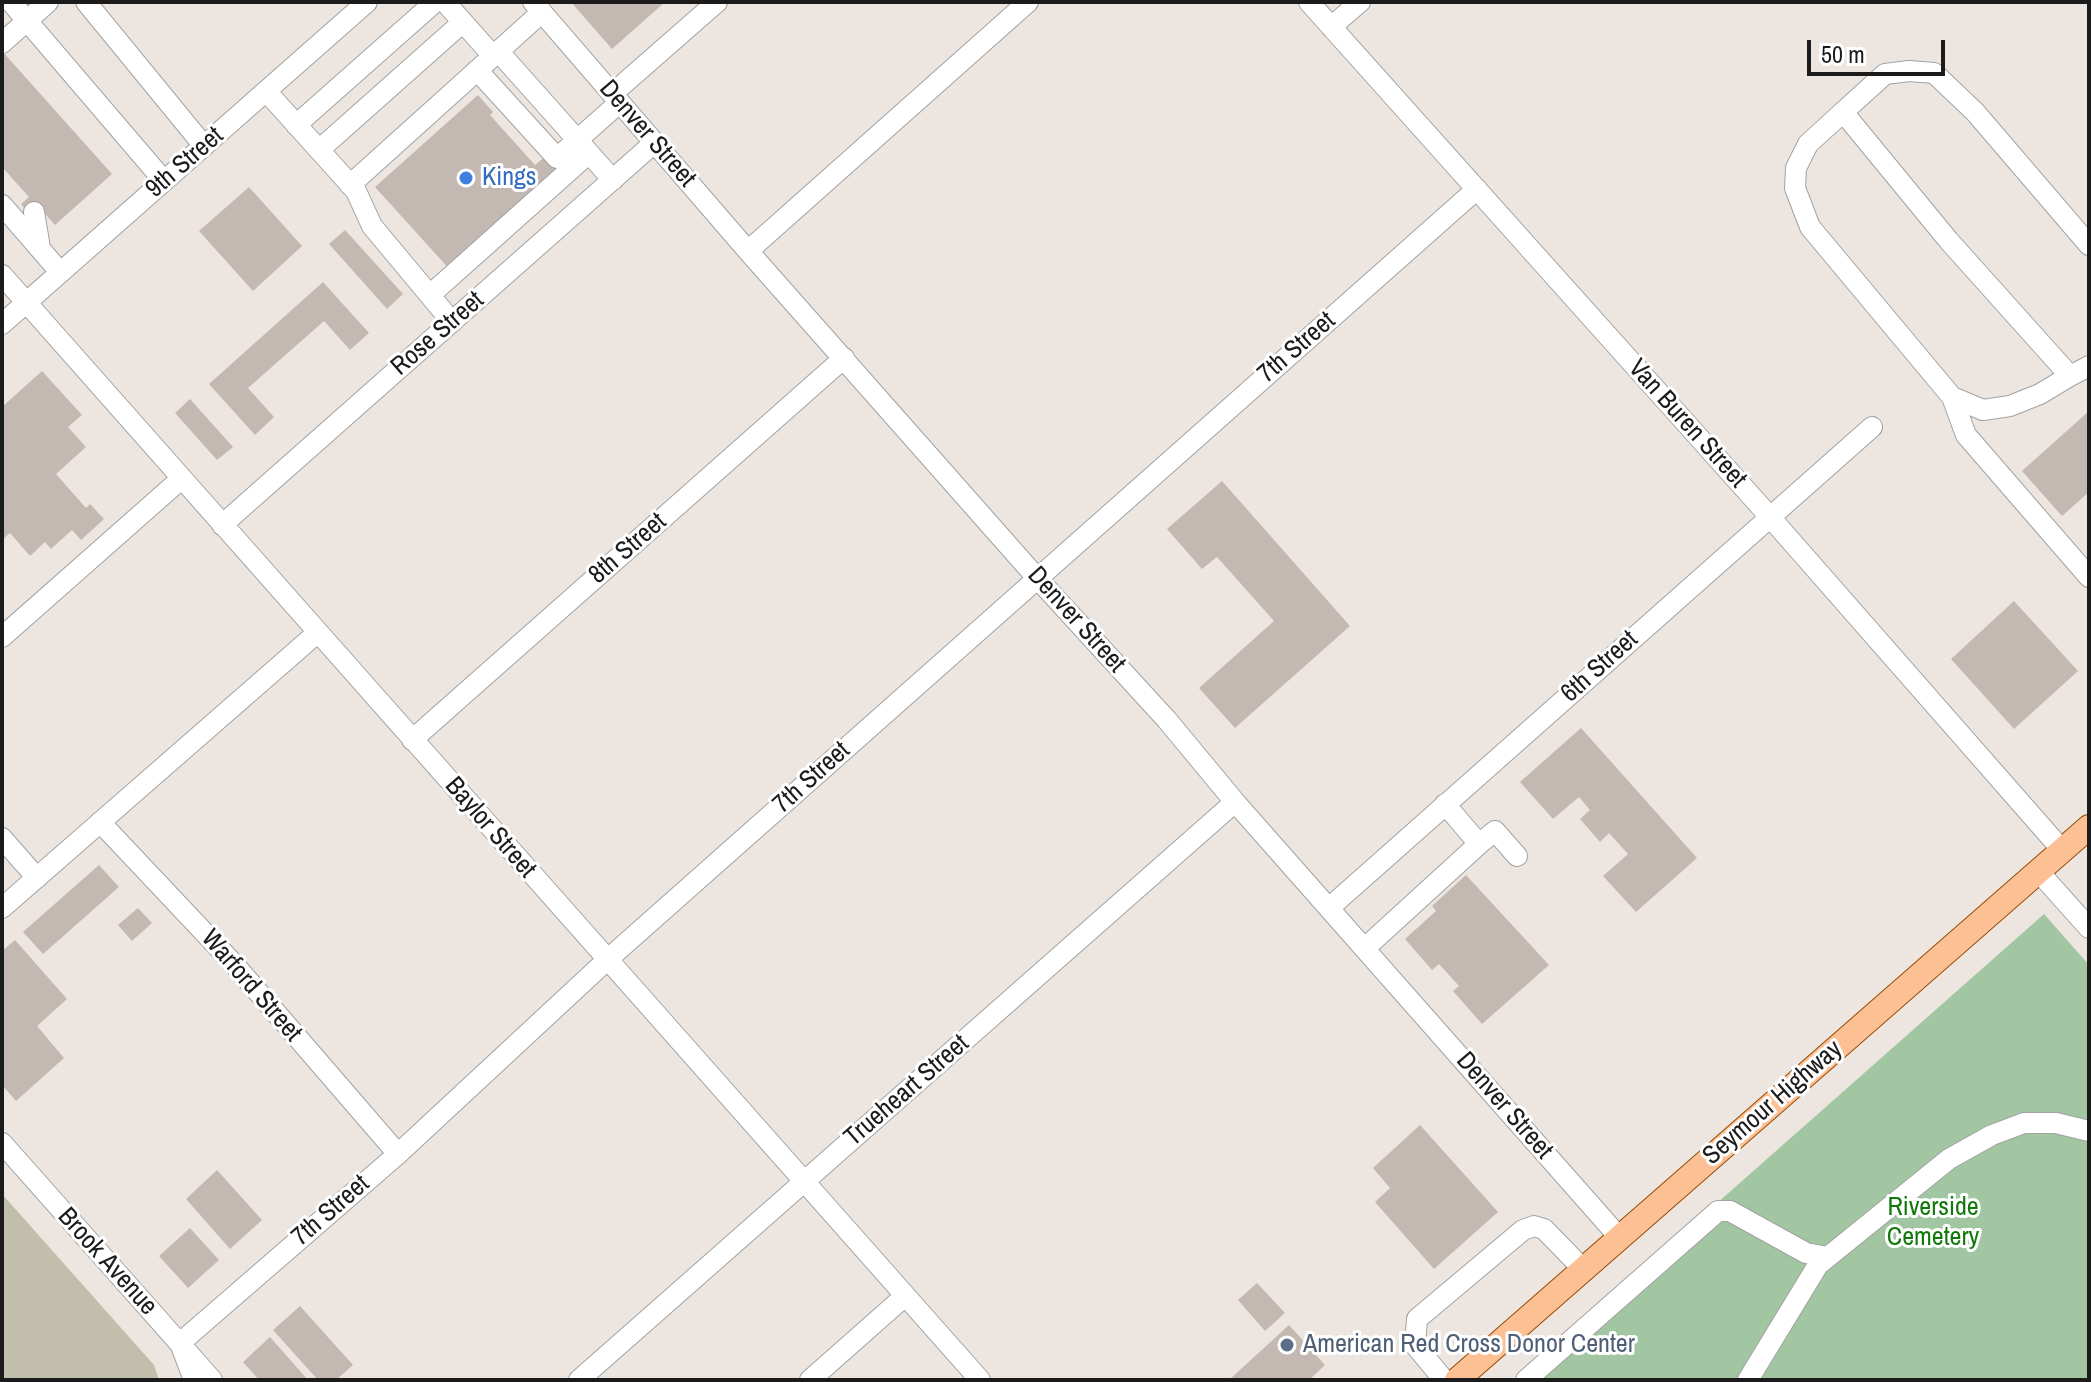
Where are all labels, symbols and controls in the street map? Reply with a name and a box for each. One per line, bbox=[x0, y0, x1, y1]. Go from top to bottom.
scale bar bbox=[1811, 24, 1949, 74]
text: 50 m bbox=[1821, 38, 1865, 70]
street label: Denver Street bbox=[592, 74, 702, 194]
street label: 9th Street bbox=[140, 121, 230, 205]
place label: Kings bbox=[482, 162, 537, 194]
marker: Kings bbox=[457, 169, 475, 187]
street label: Rose Street bbox=[385, 285, 491, 383]
street label: 7th Street bbox=[1252, 306, 1342, 390]
street label: Van Buren Street bbox=[1621, 353, 1753, 495]
street label: 8th Street bbox=[583, 507, 673, 591]
street label: Denver Street bbox=[1020, 561, 1132, 679]
street label: 6th Street bbox=[1555, 624, 1645, 710]
street label: 7th Street bbox=[767, 735, 857, 821]
street label: Baylor Street bbox=[438, 771, 542, 885]
street label: Warford Street bbox=[194, 924, 308, 1048]
street label: Trueheart Street bbox=[838, 1029, 976, 1153]
street label: Seymour Highway bbox=[1697, 1034, 1849, 1172]
street label: Denver Street bbox=[1449, 1046, 1559, 1166]
street label: 7th Street bbox=[286, 1169, 376, 1253]
park label: Riverside Cemetery bbox=[1887, 1192, 1979, 1254]
street label: Brook Avenue bbox=[51, 1202, 163, 1322]
place label: American Red Cross Donor Center bbox=[1303, 1329, 1635, 1361]
marker: American Red Cross Donor Center bbox=[1278, 1336, 1296, 1354]

